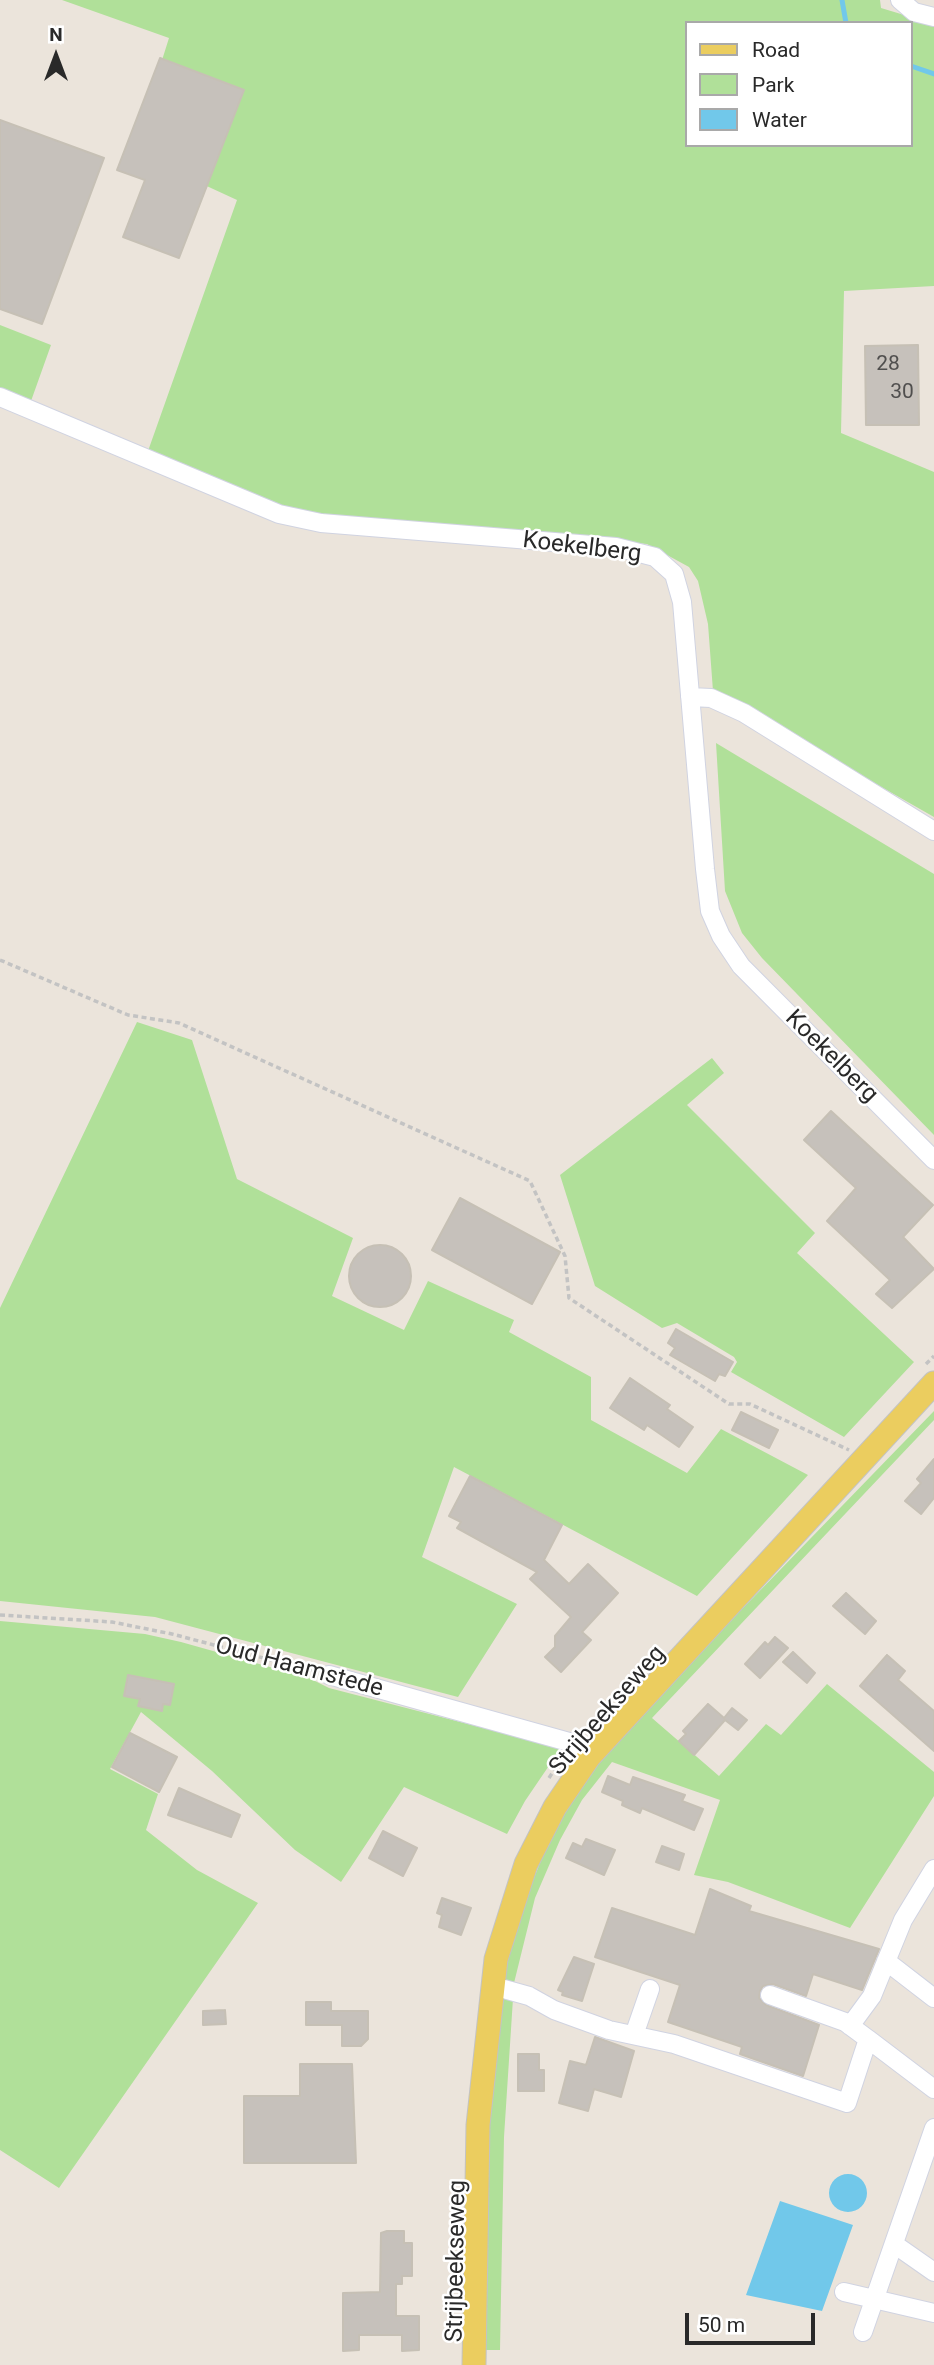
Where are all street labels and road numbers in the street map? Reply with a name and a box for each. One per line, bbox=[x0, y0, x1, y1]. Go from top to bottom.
street label: Koekelberg bbox=[521, 526, 643, 570]
street label: Koekelberg bbox=[779, 1005, 883, 1109]
street label: Oud Haamstede bbox=[212, 1632, 386, 1704]
street label: Strijbeekseweg bbox=[544, 1640, 672, 1782]
street label: Strijbeekseweg bbox=[441, 2180, 473, 2342]

